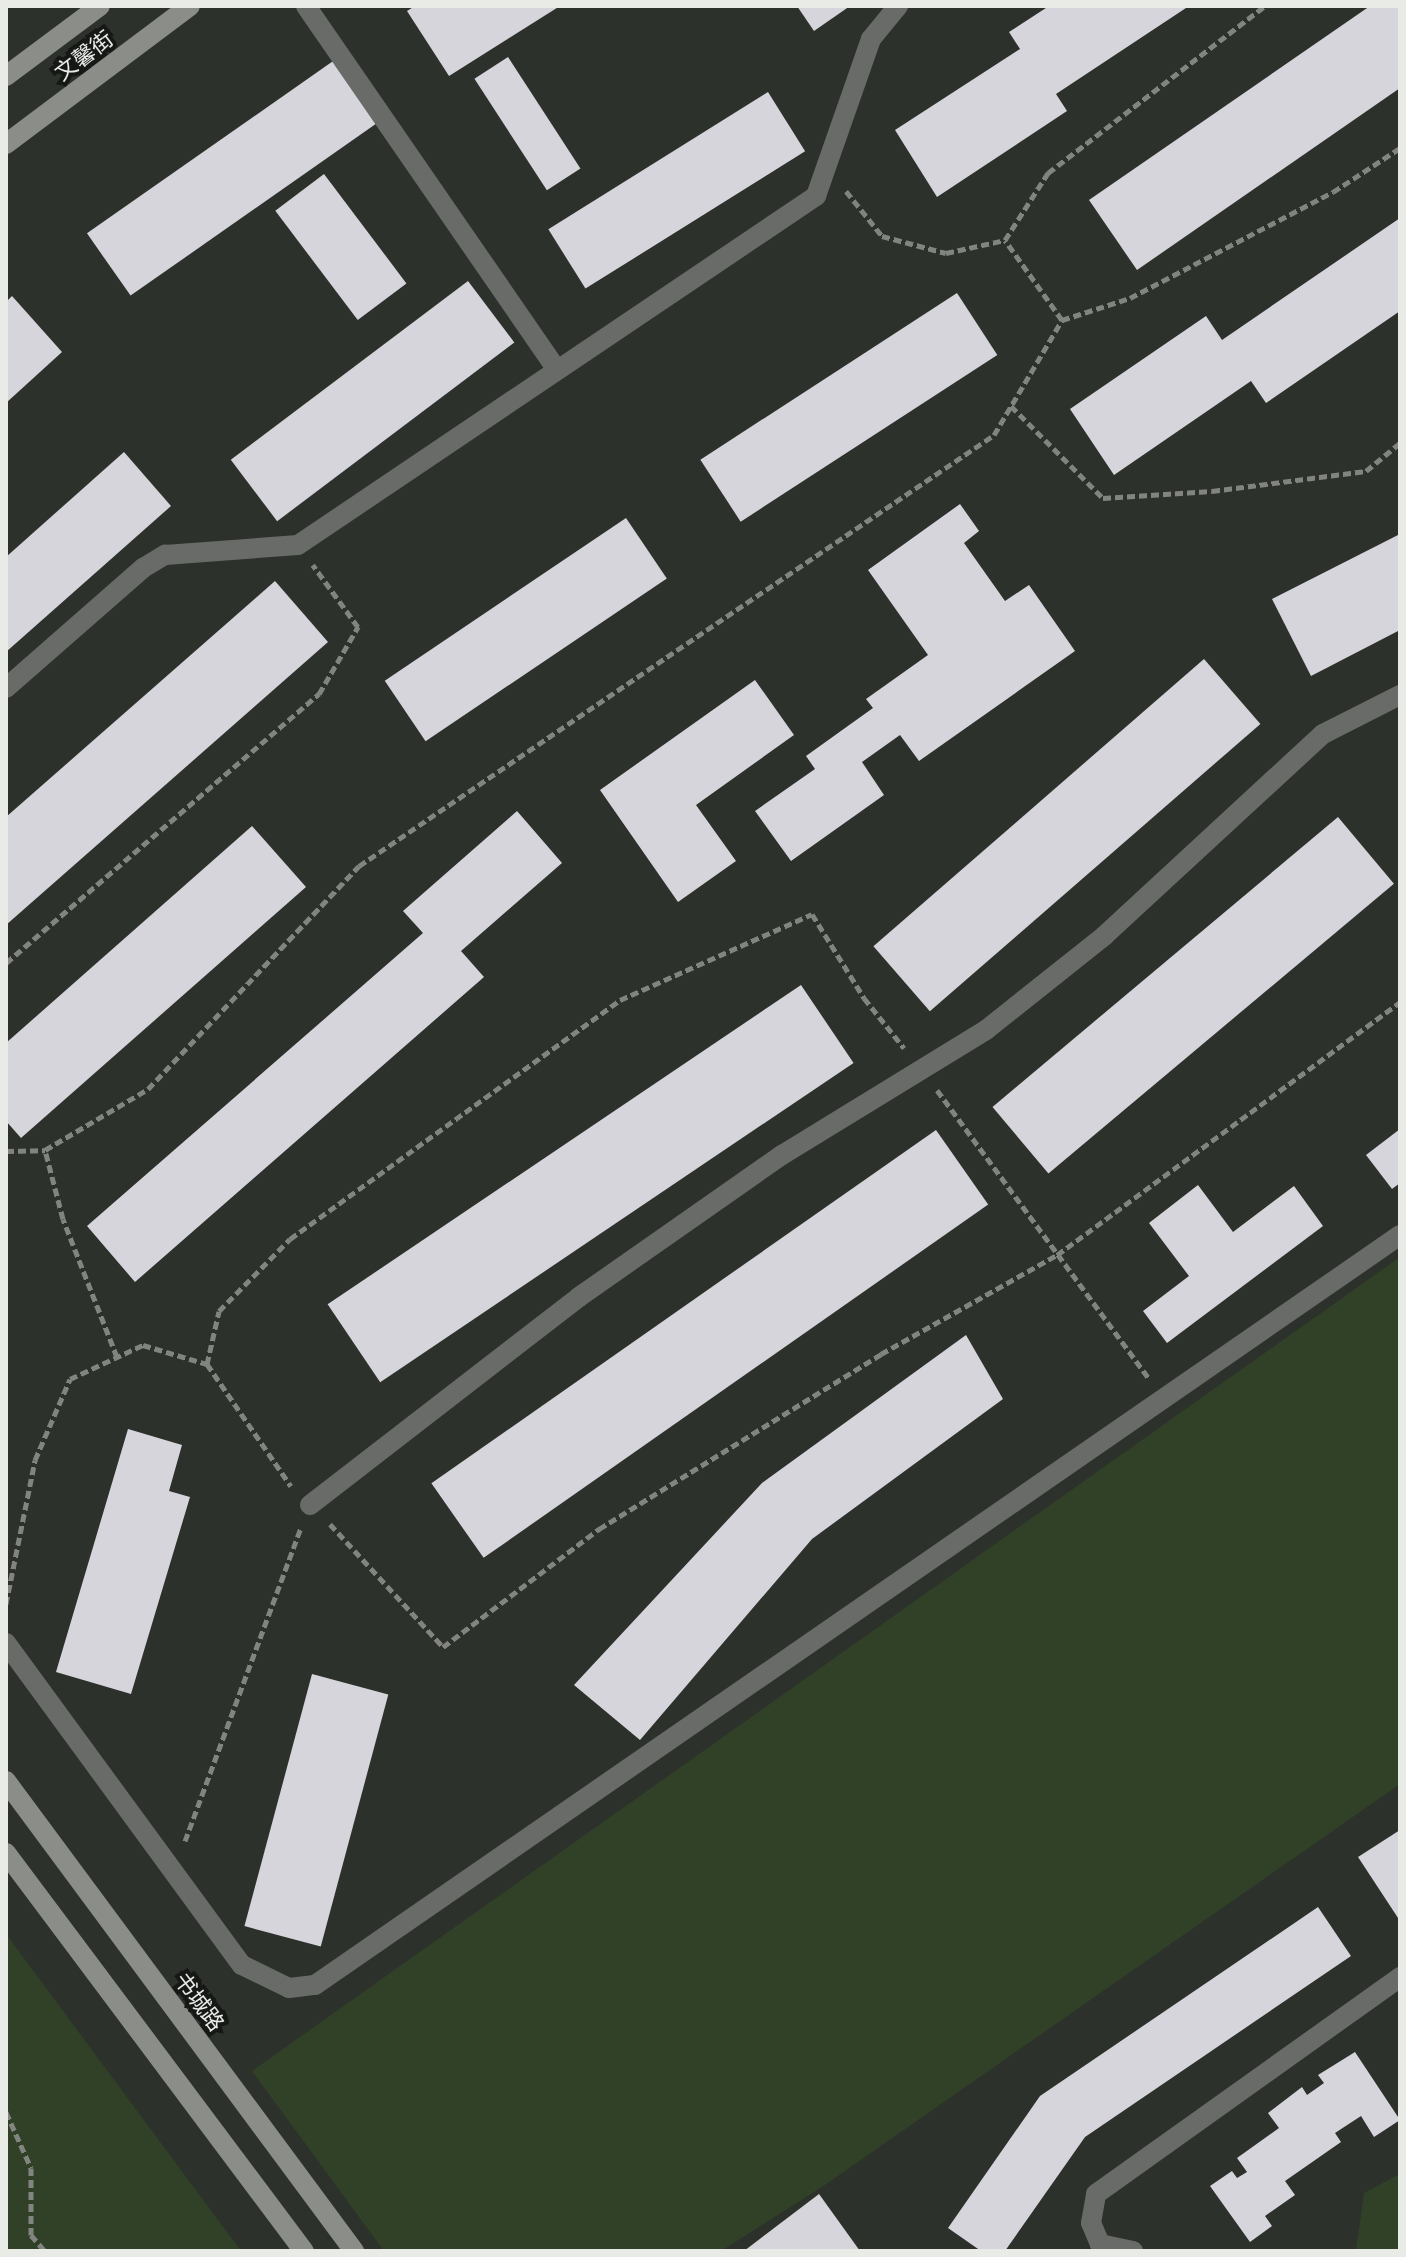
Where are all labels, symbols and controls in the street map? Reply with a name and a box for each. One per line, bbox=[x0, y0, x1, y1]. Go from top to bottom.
street label: 文馨街 bbox=[50, 26, 118, 86]
street label: 书城路 bbox=[169, 1968, 229, 2036]

